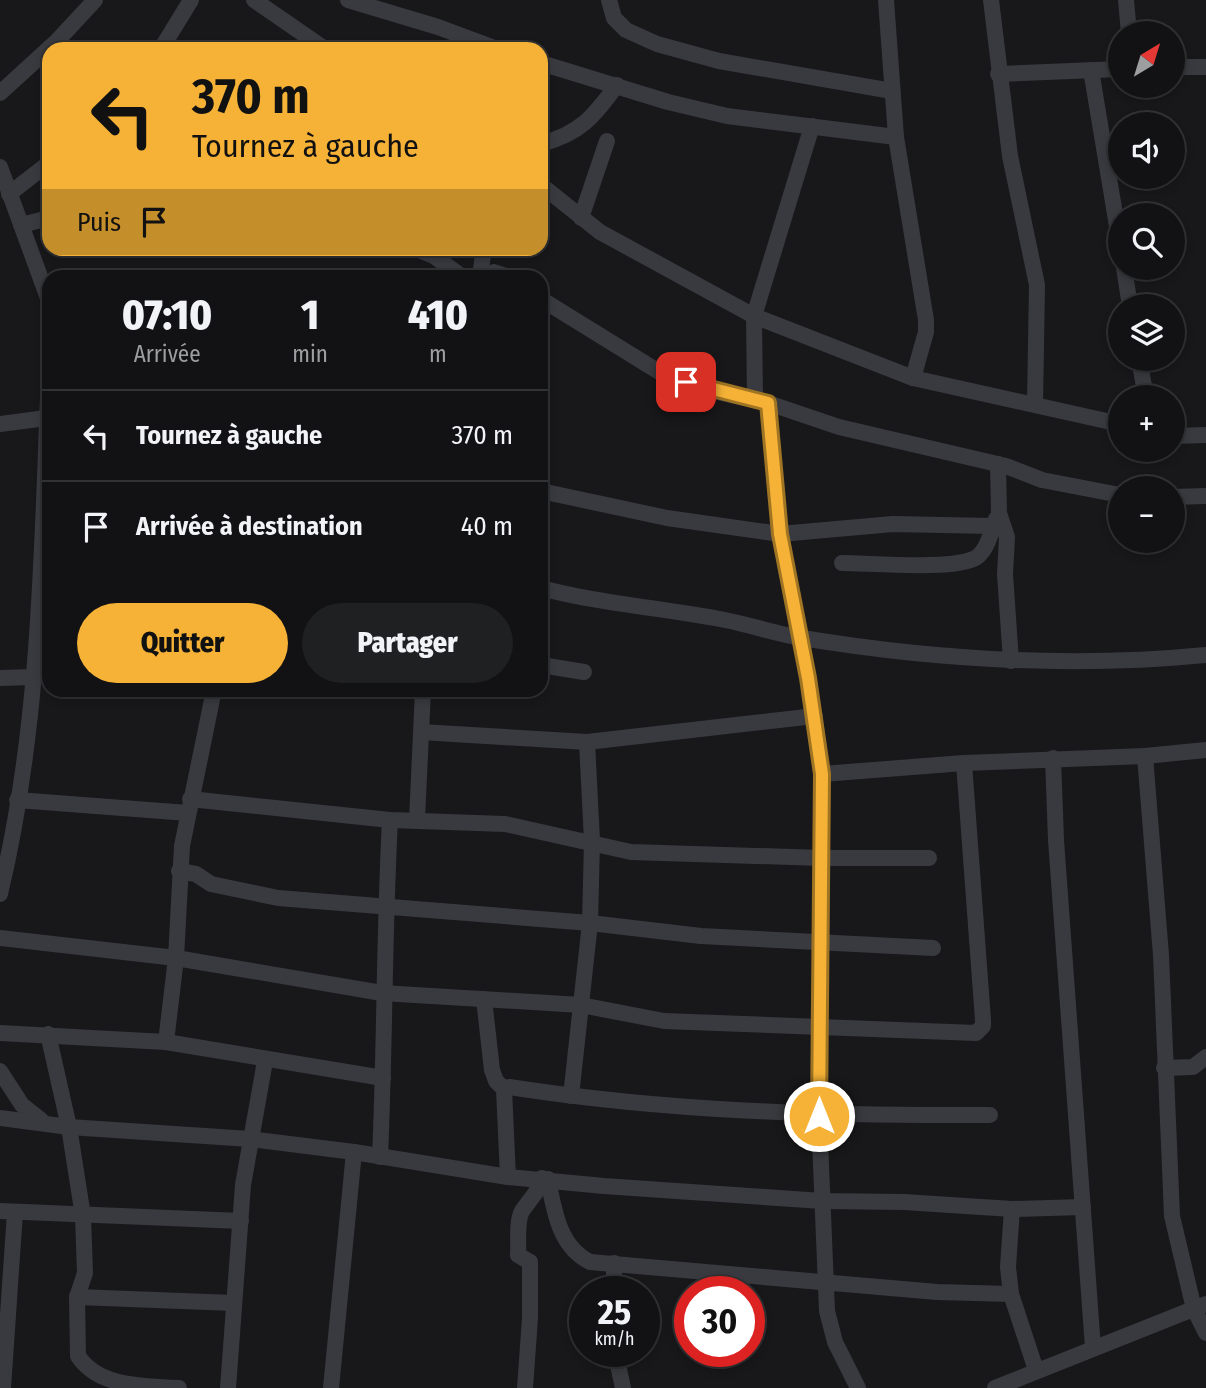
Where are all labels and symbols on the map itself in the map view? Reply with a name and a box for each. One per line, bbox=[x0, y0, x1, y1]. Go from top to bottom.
north arrow bbox=[1108, 21, 1185, 98]
pin bbox=[656, 352, 716, 412]
position arrow bbox=[782, 1079, 856, 1153]
speed limit sign: 30 bbox=[674, 1276, 765, 1367]

